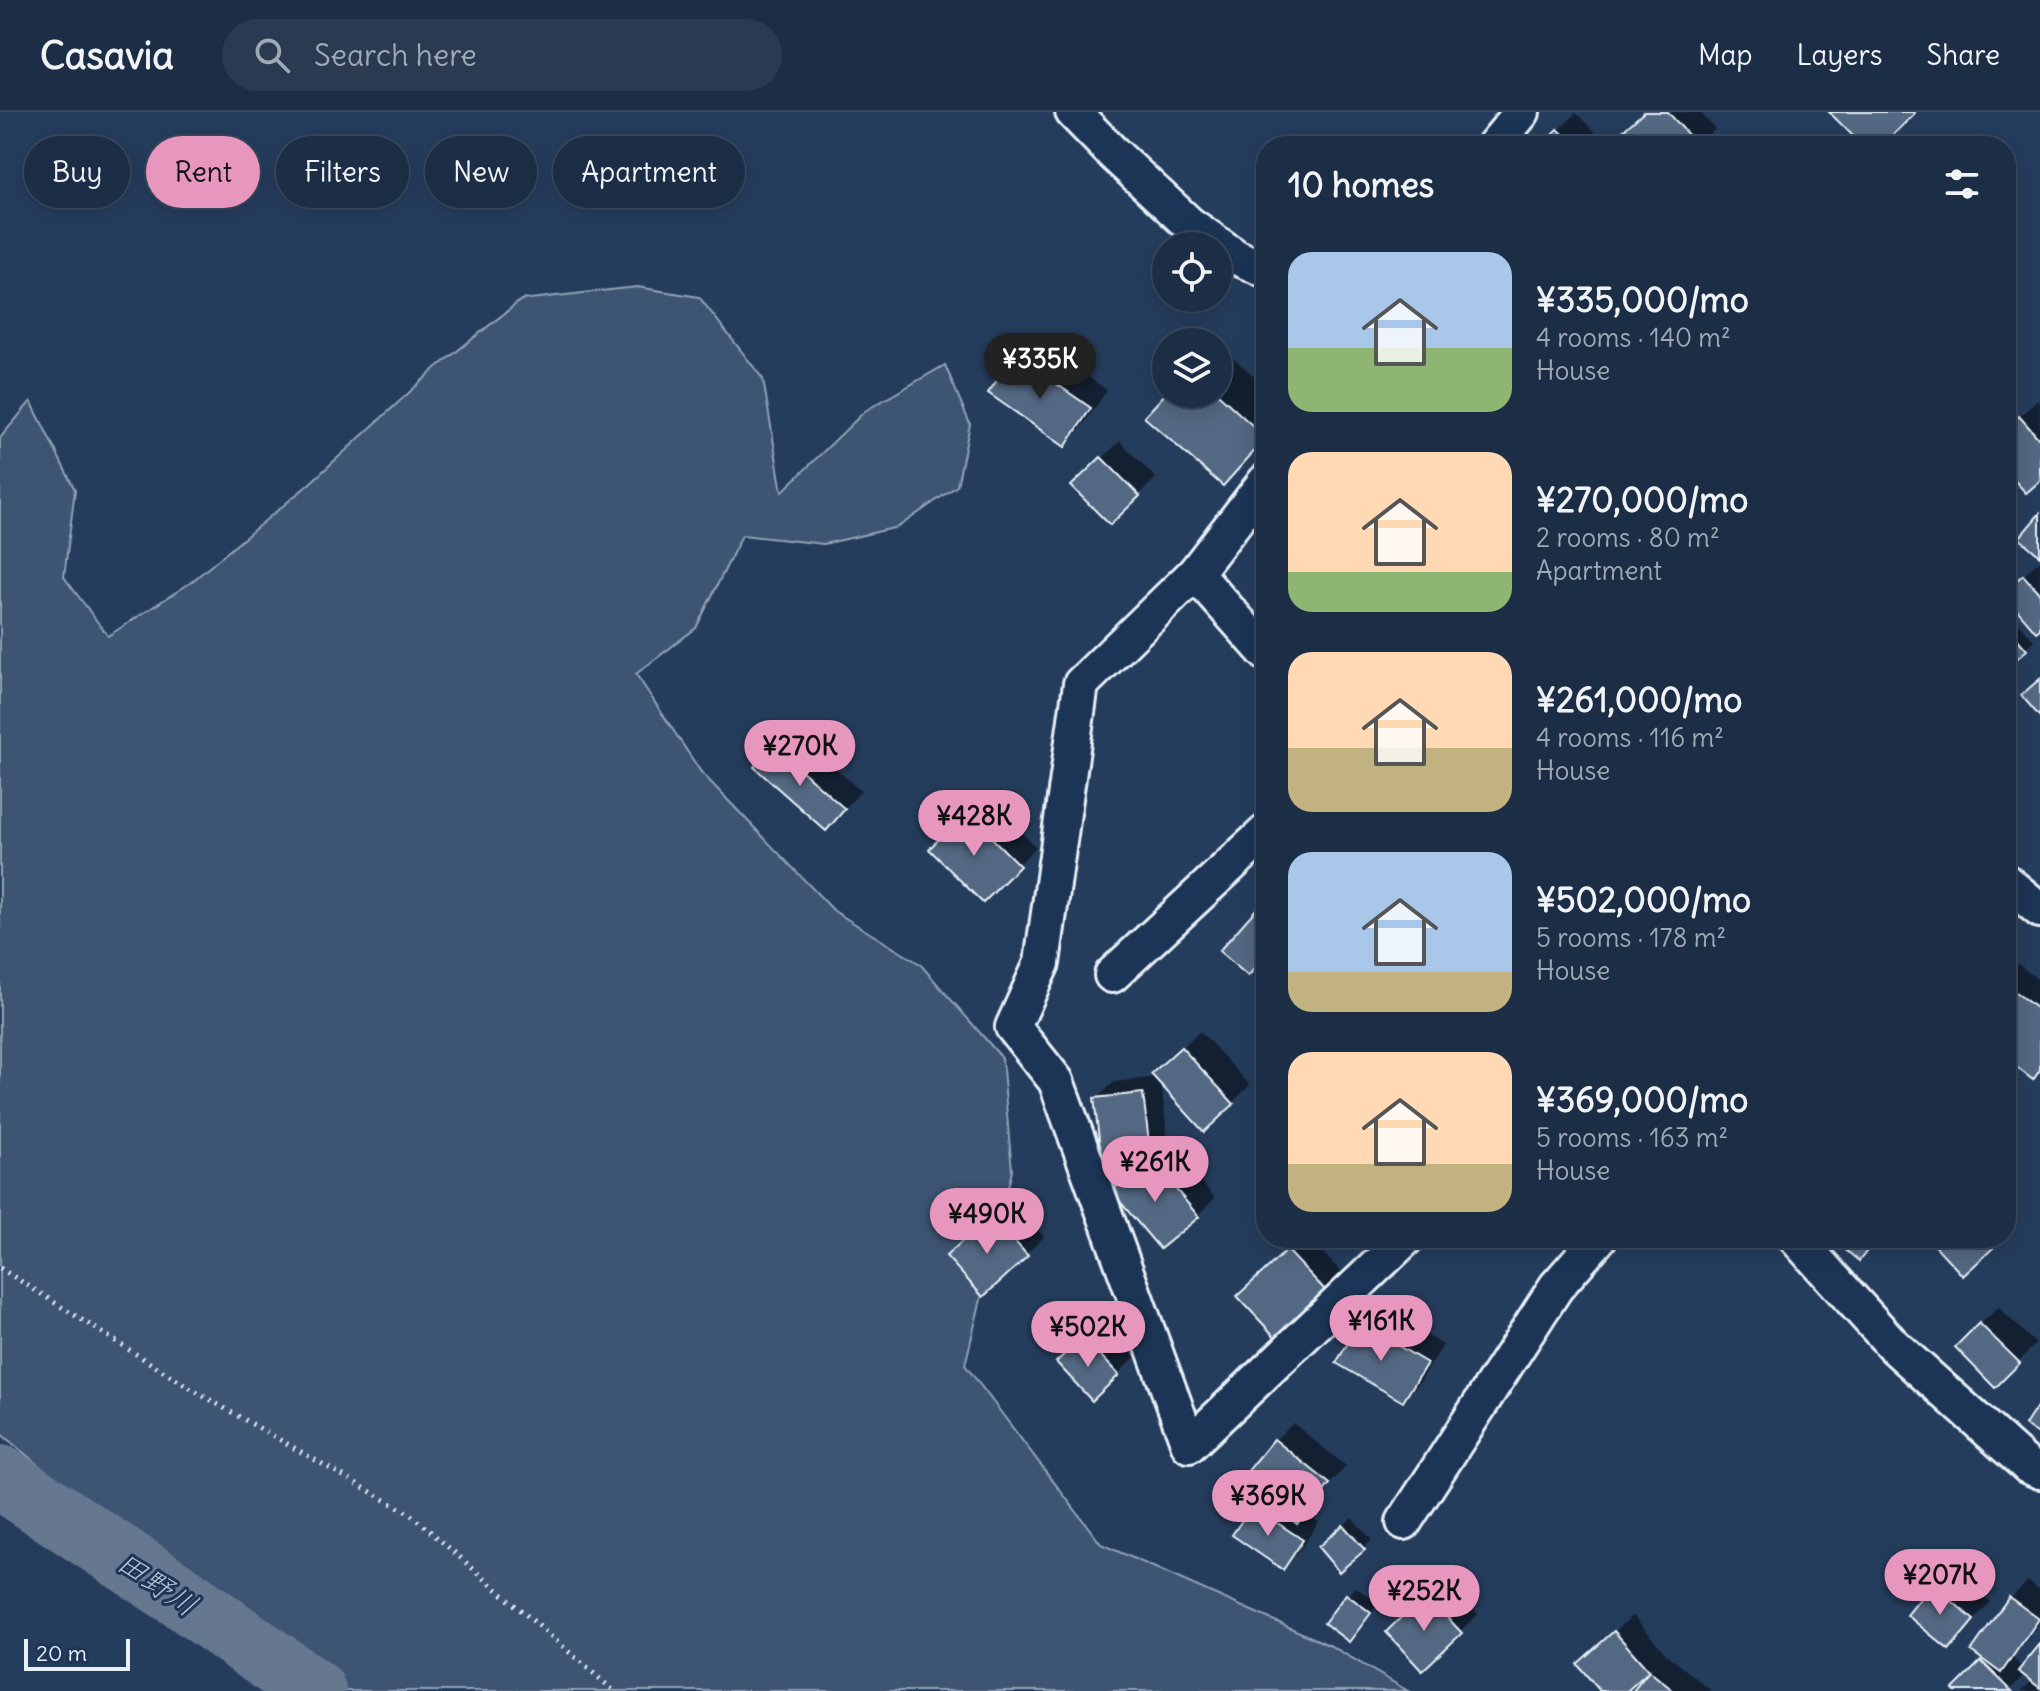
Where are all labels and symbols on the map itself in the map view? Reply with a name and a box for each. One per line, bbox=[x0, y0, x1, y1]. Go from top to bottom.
pin: ¥335K bbox=[984, 333, 1096, 401]
pin: ¥270K bbox=[744, 720, 856, 788]
pin: ¥428K bbox=[918, 790, 1030, 858]
pin: ¥261K bbox=[1099, 1136, 1211, 1204]
pin: ¥490K bbox=[931, 1188, 1043, 1256]
pin: ¥161K bbox=[1325, 1295, 1437, 1363]
pin: ¥502K bbox=[1032, 1301, 1144, 1369]
pin: ¥369K bbox=[1212, 1470, 1324, 1538]
water label: 田野川 bbox=[110, 1542, 205, 1624]
pin: ¥207K bbox=[1884, 1549, 1996, 1617]
pin: ¥252K bbox=[1368, 1565, 1480, 1633]
scale bar bbox=[24, 1635, 130, 1671]

